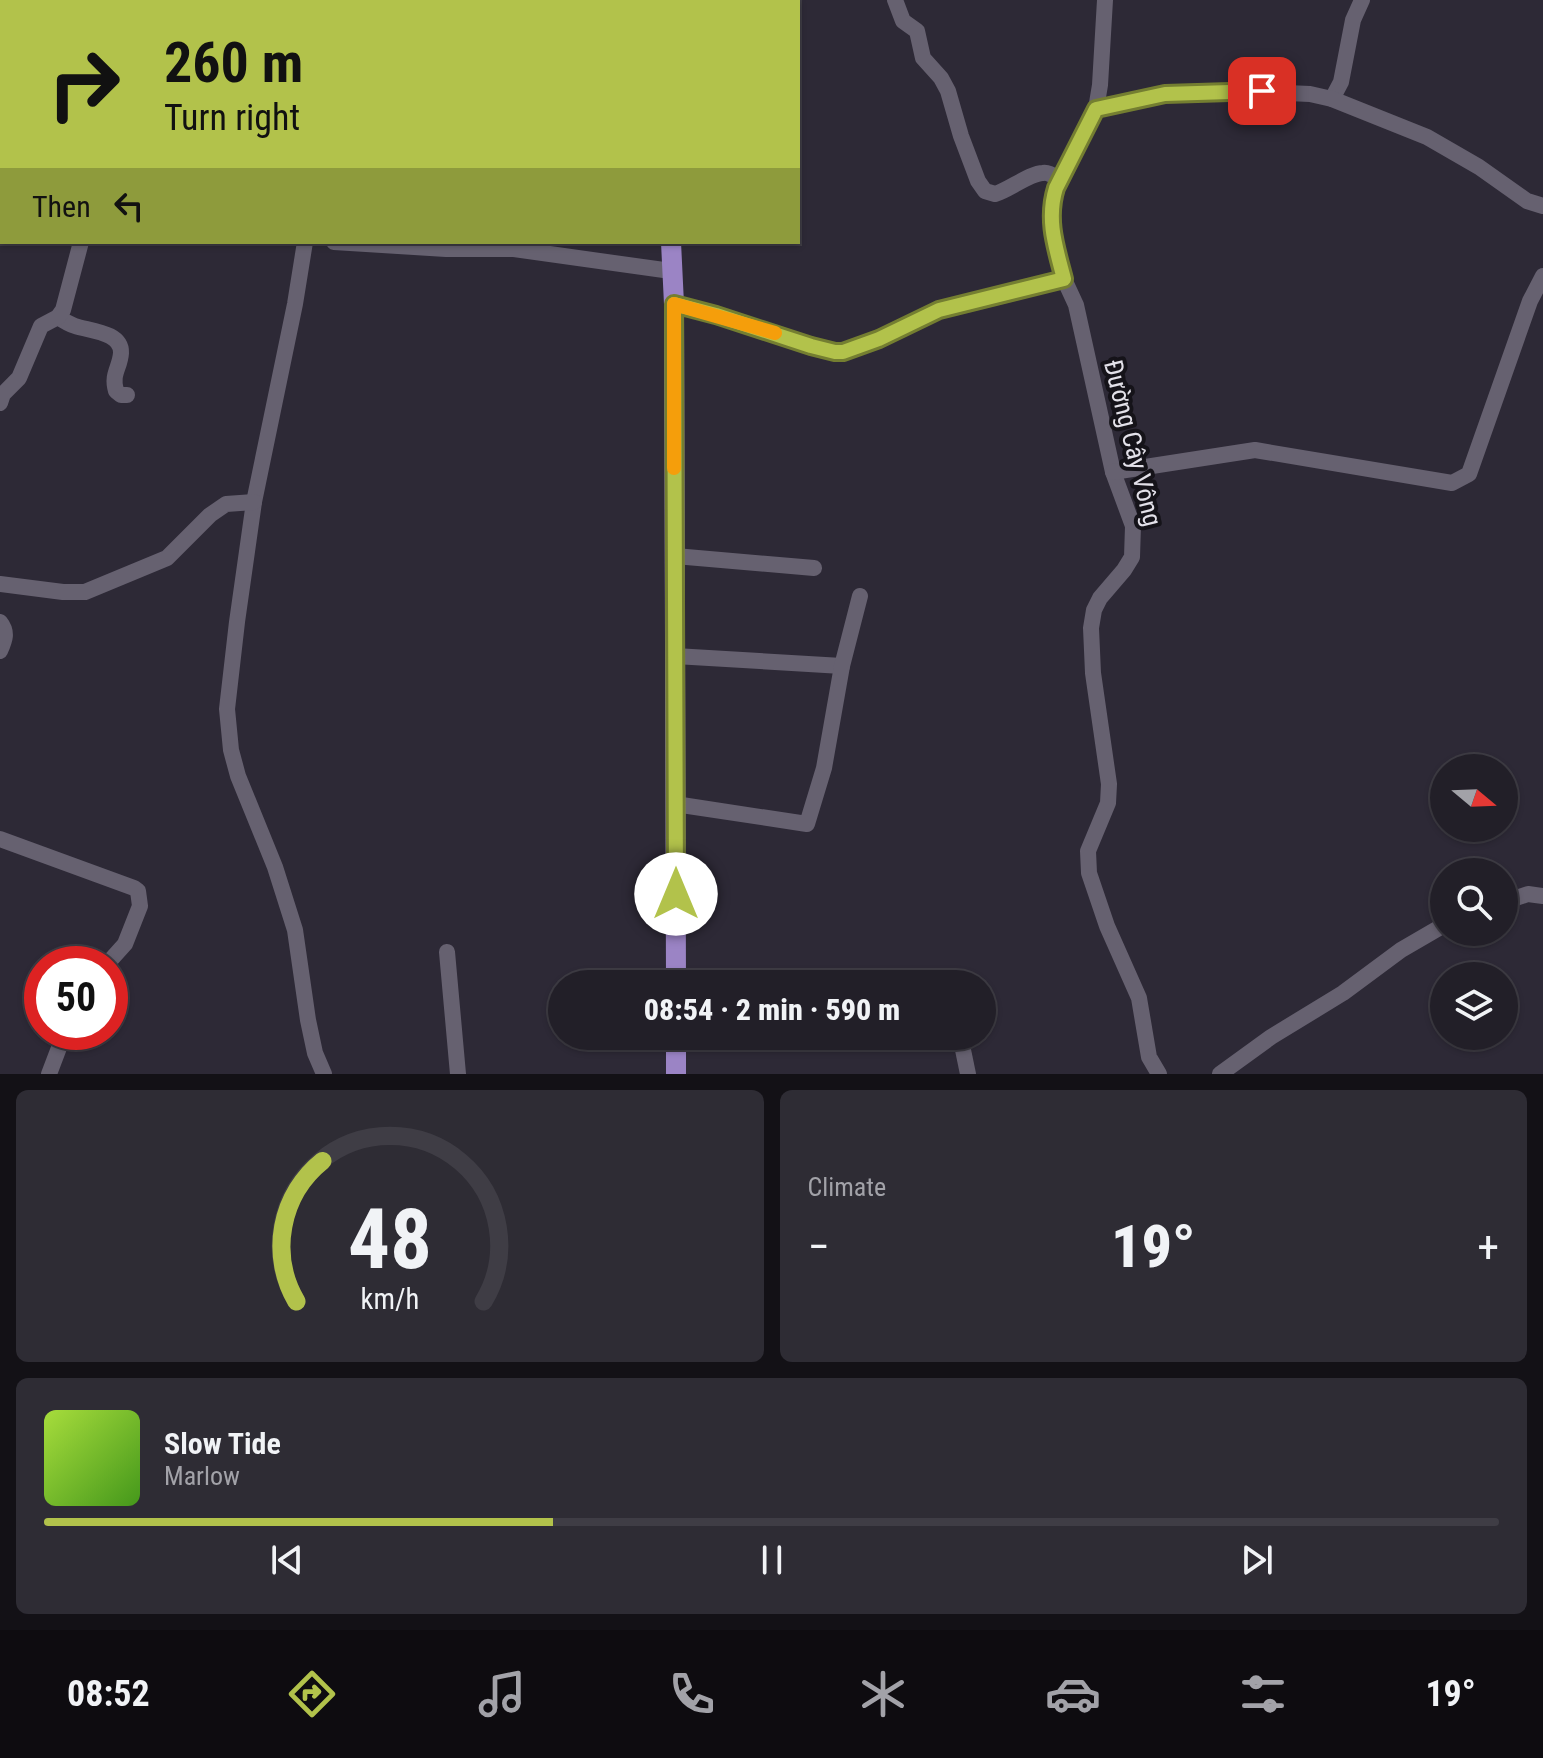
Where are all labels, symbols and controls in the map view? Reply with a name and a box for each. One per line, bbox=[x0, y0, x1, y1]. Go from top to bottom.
text: 260 m bbox=[164, 30, 303, 96]
icon: right bbox=[32, 32, 136, 136]
pin bbox=[1228, 57, 1296, 125]
icon: arrive bbox=[1240, 69, 1284, 113]
text: Turn right bbox=[164, 97, 300, 139]
icon: left bbox=[107, 184, 151, 228]
text: Then bbox=[32, 189, 91, 224]
street label: Đường Cây Vông bbox=[1098, 357, 1168, 529]
north arrow bbox=[1430, 754, 1518, 842]
map controls bbox=[1430, 754, 1518, 1050]
position arrow bbox=[634, 852, 718, 936]
button: search bbox=[1430, 858, 1518, 946]
speed limit sign: 50 bbox=[24, 946, 128, 1050]
button: layers bbox=[1430, 962, 1518, 1050]
text: 08:54 · 2 min · 590 m bbox=[644, 992, 900, 1027]
text: Climate bbox=[808, 1172, 886, 1202]
text: 48 bbox=[348, 1191, 432, 1288]
text: 19° bbox=[1111, 1211, 1196, 1282]
text: − bbox=[808, 1221, 830, 1273]
text: + bbox=[1477, 1221, 1499, 1273]
text: km/h bbox=[360, 1282, 419, 1316]
text: Slow Tide bbox=[164, 1426, 281, 1461]
text: Marlow bbox=[164, 1461, 240, 1491]
icon: previous bbox=[265, 1538, 309, 1582]
icon: pause bbox=[750, 1538, 794, 1582]
icon: next bbox=[1235, 1538, 1279, 1582]
icon: directions bbox=[284, 1666, 340, 1722]
icon: music bbox=[474, 1666, 530, 1722]
icon: phone bbox=[664, 1666, 720, 1722]
icon: climate bbox=[855, 1666, 911, 1722]
icon: car bbox=[1045, 1666, 1101, 1722]
icon: filters bbox=[1235, 1666, 1291, 1722]
text: 08:52 bbox=[67, 1673, 150, 1715]
text: 19° bbox=[1425, 1673, 1476, 1715]

